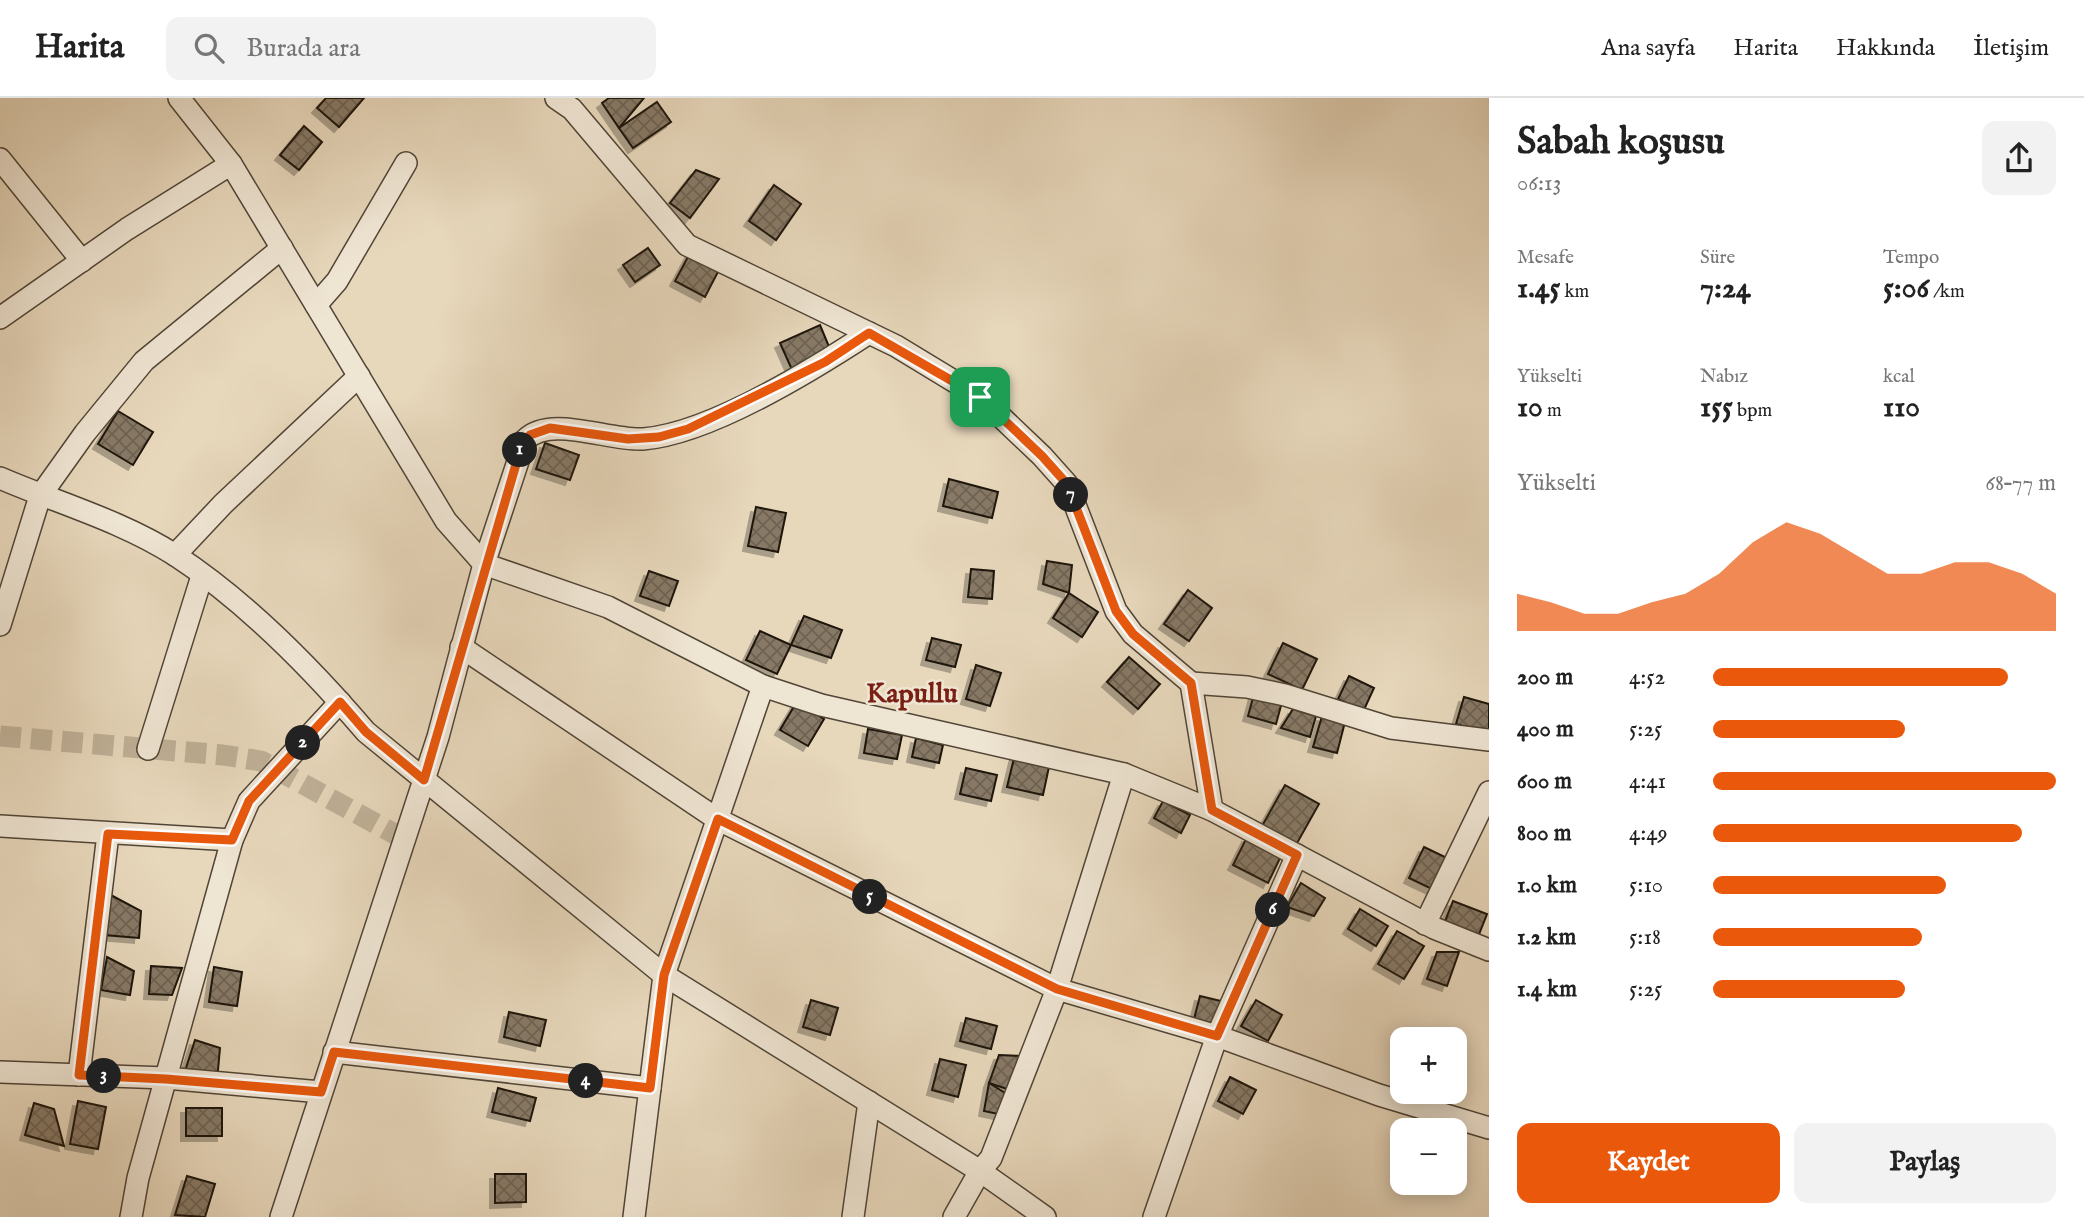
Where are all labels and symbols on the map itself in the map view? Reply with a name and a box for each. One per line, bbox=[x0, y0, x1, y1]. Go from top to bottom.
pin bbox=[950, 367, 1010, 427]
pin: 1 bbox=[503, 432, 538, 468]
pin: 7 bbox=[1054, 478, 1088, 512]
district label: Kapullu bbox=[866, 677, 958, 712]
pin: 2 bbox=[286, 726, 320, 760]
pin: 5 bbox=[852, 880, 888, 914]
pin: 6 bbox=[1256, 892, 1290, 928]
pin: 3 bbox=[86, 1058, 122, 1094]
pin: 4 bbox=[568, 1063, 604, 1098]

